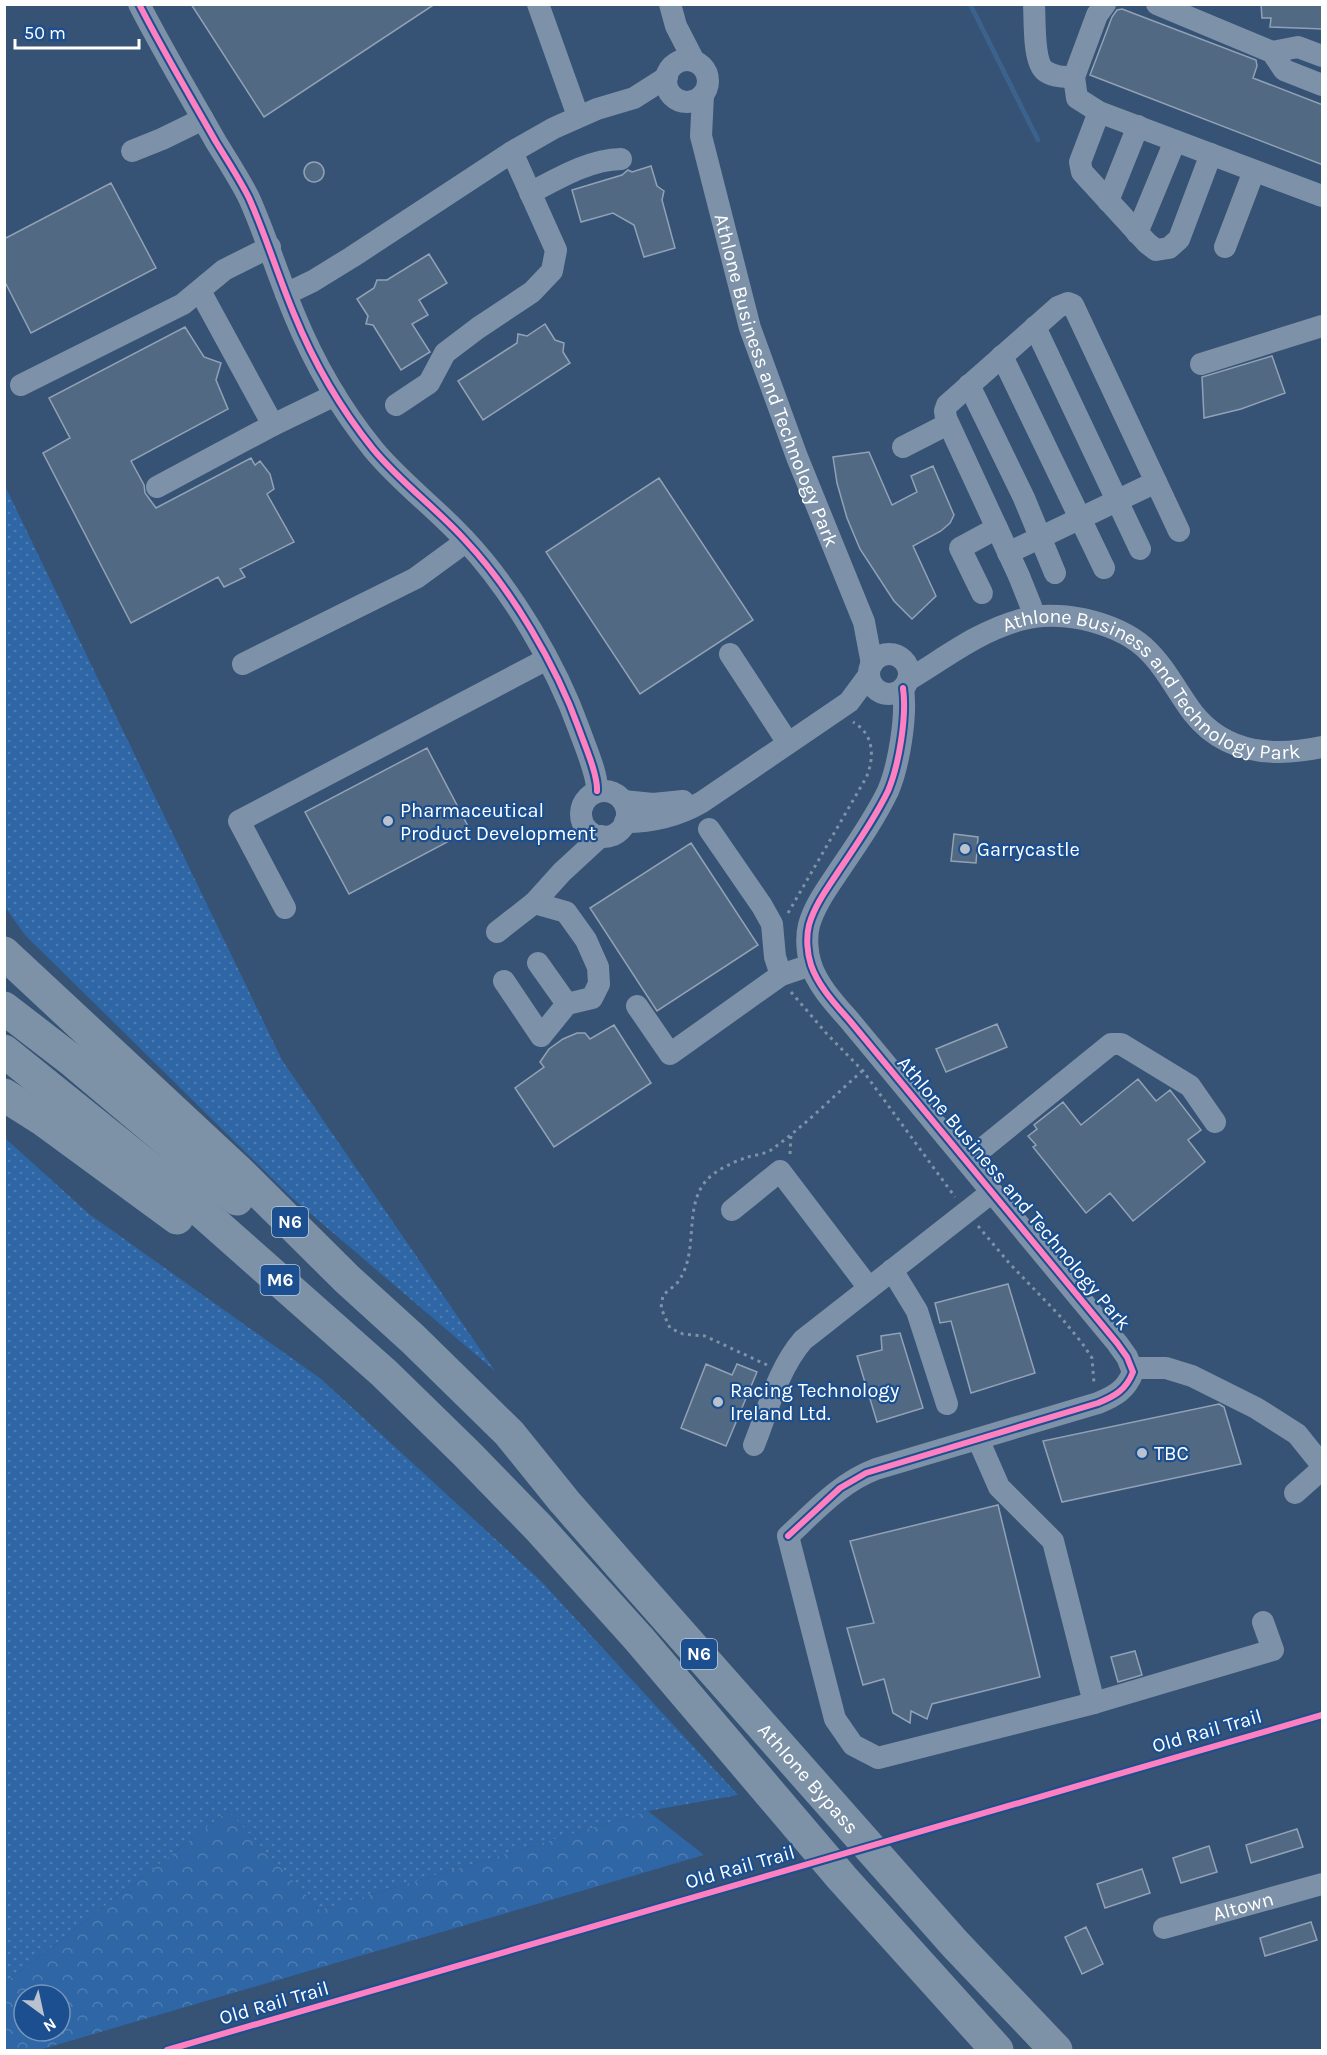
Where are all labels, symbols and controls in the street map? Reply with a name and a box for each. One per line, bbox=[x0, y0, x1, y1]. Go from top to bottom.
scale bar bbox=[15, 12, 140, 50]
text: 50 m bbox=[24, 22, 66, 44]
street label: Athlone Business and Technology Park bbox=[710, 211, 844, 550]
street label: Athlone Business and Technology Park bbox=[999, 604, 1301, 764]
place label: Pharmaceutical Product Development bbox=[400, 799, 597, 845]
marker: Pharmaceutical Product Development bbox=[381, 814, 395, 828]
place label: Garrycastle bbox=[977, 838, 1080, 861]
marker: Garrycastle bbox=[958, 842, 972, 856]
street label: Athlone Business and Technology Park bbox=[893, 1051, 1135, 1335]
road number: N6 bbox=[272, 1207, 308, 1237]
road number: M6 bbox=[260, 1265, 300, 1295]
place label: Racing Technology Ireland Ltd. bbox=[730, 1379, 899, 1425]
marker: Racing Technology Ireland Ltd. bbox=[711, 1395, 725, 1409]
place label: TBC bbox=[1154, 1442, 1189, 1465]
marker: TBC bbox=[1135, 1446, 1149, 1460]
road number: N6 bbox=[681, 1639, 717, 1669]
street label: Old Rail Trail bbox=[1150, 1704, 1264, 1758]
street label: Athlone Bypass bbox=[753, 1718, 864, 1838]
street label: Old Rail Trail bbox=[683, 1840, 797, 1894]
street label: Altown bbox=[1210, 1887, 1276, 1925]
street label: Old Rail Trail bbox=[217, 1976, 331, 2030]
north arrow bbox=[12, 1983, 72, 2043]
text: N bbox=[40, 2014, 60, 2036]

